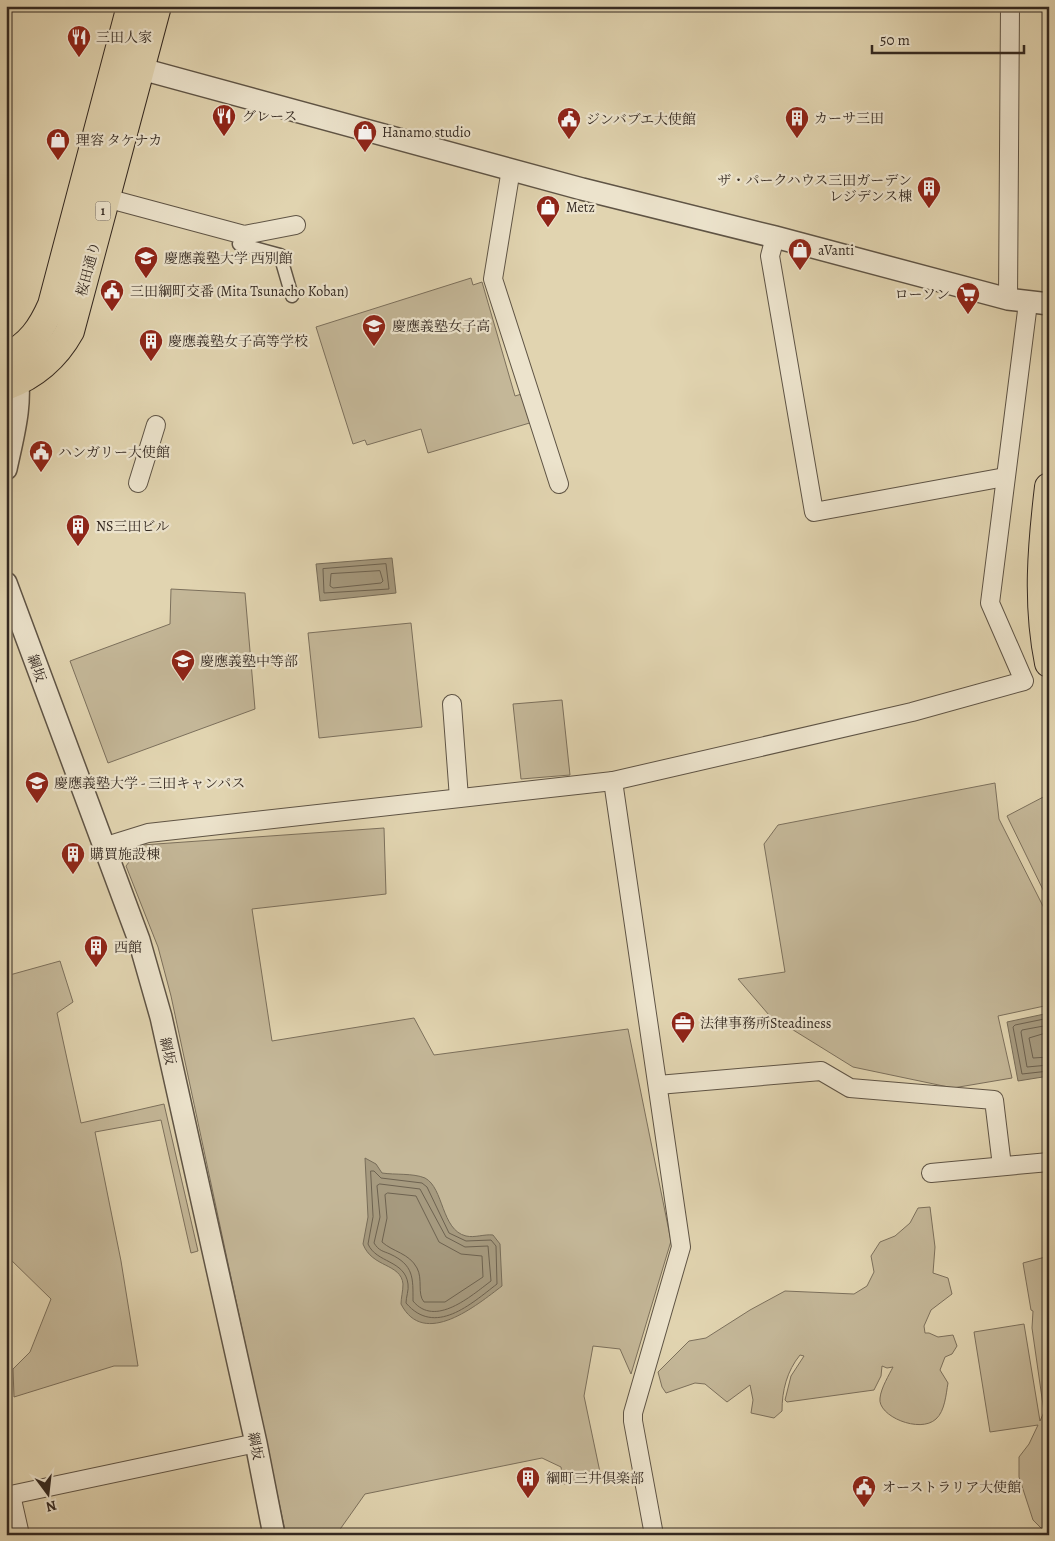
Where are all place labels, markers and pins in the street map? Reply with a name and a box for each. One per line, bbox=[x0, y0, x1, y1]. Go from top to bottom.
restaurant icon: 三田人家 bbox=[66, 24, 92, 58]
place label: 三田人家 bbox=[96, 28, 152, 47]
restaurant icon: グレース bbox=[211, 103, 237, 137]
building icon: カーサ三田 bbox=[784, 105, 810, 139]
public building icon: ジンバブエ大使館 bbox=[556, 106, 582, 140]
place label: グレース bbox=[242, 107, 297, 126]
place label: カーサ三田 bbox=[814, 109, 884, 128]
place label: ジンバブエ大使館 bbox=[586, 110, 696, 129]
shop icon: Hanamo studio bbox=[352, 119, 378, 153]
place label: Hanamo studio bbox=[382, 123, 471, 142]
shop icon: 理容 タケナカ bbox=[45, 127, 71, 161]
place label: 理容 タケナカ bbox=[76, 131, 162, 150]
place label: ザ・パークハウス三田ガーデン レジデンス棟 bbox=[718, 171, 912, 206]
building icon: ザ・パークハウス三田ガーデン レジデンス棟 bbox=[916, 175, 942, 209]
shop icon: Metz bbox=[535, 194, 561, 228]
place label: Metz bbox=[566, 198, 595, 217]
shop icon: aVanti bbox=[787, 237, 813, 271]
place label: aVanti bbox=[818, 241, 854, 260]
school or university icon: 慶應義塾大学 西別館 bbox=[133, 245, 159, 279]
place label: 慶應義塾大学 西別館 bbox=[164, 249, 293, 268]
public building icon: 三田綱町交番 (Mita Tsunacho Koban) bbox=[99, 278, 125, 312]
supermarket icon: ローソン bbox=[955, 281, 981, 315]
place label: 三田綱町交番 (Mita Tsunacho Koban) bbox=[130, 282, 348, 301]
place label: ローソン bbox=[895, 285, 950, 304]
school or university icon: 慶應義塾女子高 bbox=[361, 313, 387, 347]
place label: 慶應義塾女子高 bbox=[392, 317, 490, 336]
building icon: 慶應義塾女子高等学校 bbox=[138, 328, 164, 362]
place label: 慶應義塾女子高等学校 bbox=[168, 332, 308, 351]
public building icon: ハンガリー大使館 bbox=[28, 439, 54, 473]
place label: ハンガリー大使館 bbox=[58, 443, 170, 462]
building icon: NS三田ビル bbox=[65, 513, 91, 547]
place label: NS三田ビル bbox=[96, 517, 170, 536]
school or university icon: 慶應義塾中等部 bbox=[170, 648, 196, 682]
place label: 慶應義塾中等部 bbox=[200, 652, 298, 671]
school or university icon: 慶應義塾大学 - 三田キャンパス bbox=[24, 770, 50, 804]
place label: 慶應義塾大学 - 三田キャンパス bbox=[54, 774, 245, 793]
building icon: 購買施設棟 bbox=[60, 841, 86, 875]
place label: 購買施設棟 bbox=[90, 845, 160, 864]
building icon: 西館 bbox=[83, 934, 109, 968]
place label: 西館 bbox=[114, 938, 142, 957]
office icon: 法律事務所Steadiness bbox=[670, 1010, 696, 1044]
place label: 法律事務所Steadiness bbox=[700, 1014, 832, 1033]
building icon: 綱町三井倶楽部 bbox=[515, 1465, 541, 1499]
place label: 綱町三井倶楽部 bbox=[546, 1469, 644, 1488]
public building icon: オーストラリア大使館 bbox=[851, 1474, 877, 1508]
place label: オーストラリア大使館 bbox=[882, 1478, 1021, 1497]

